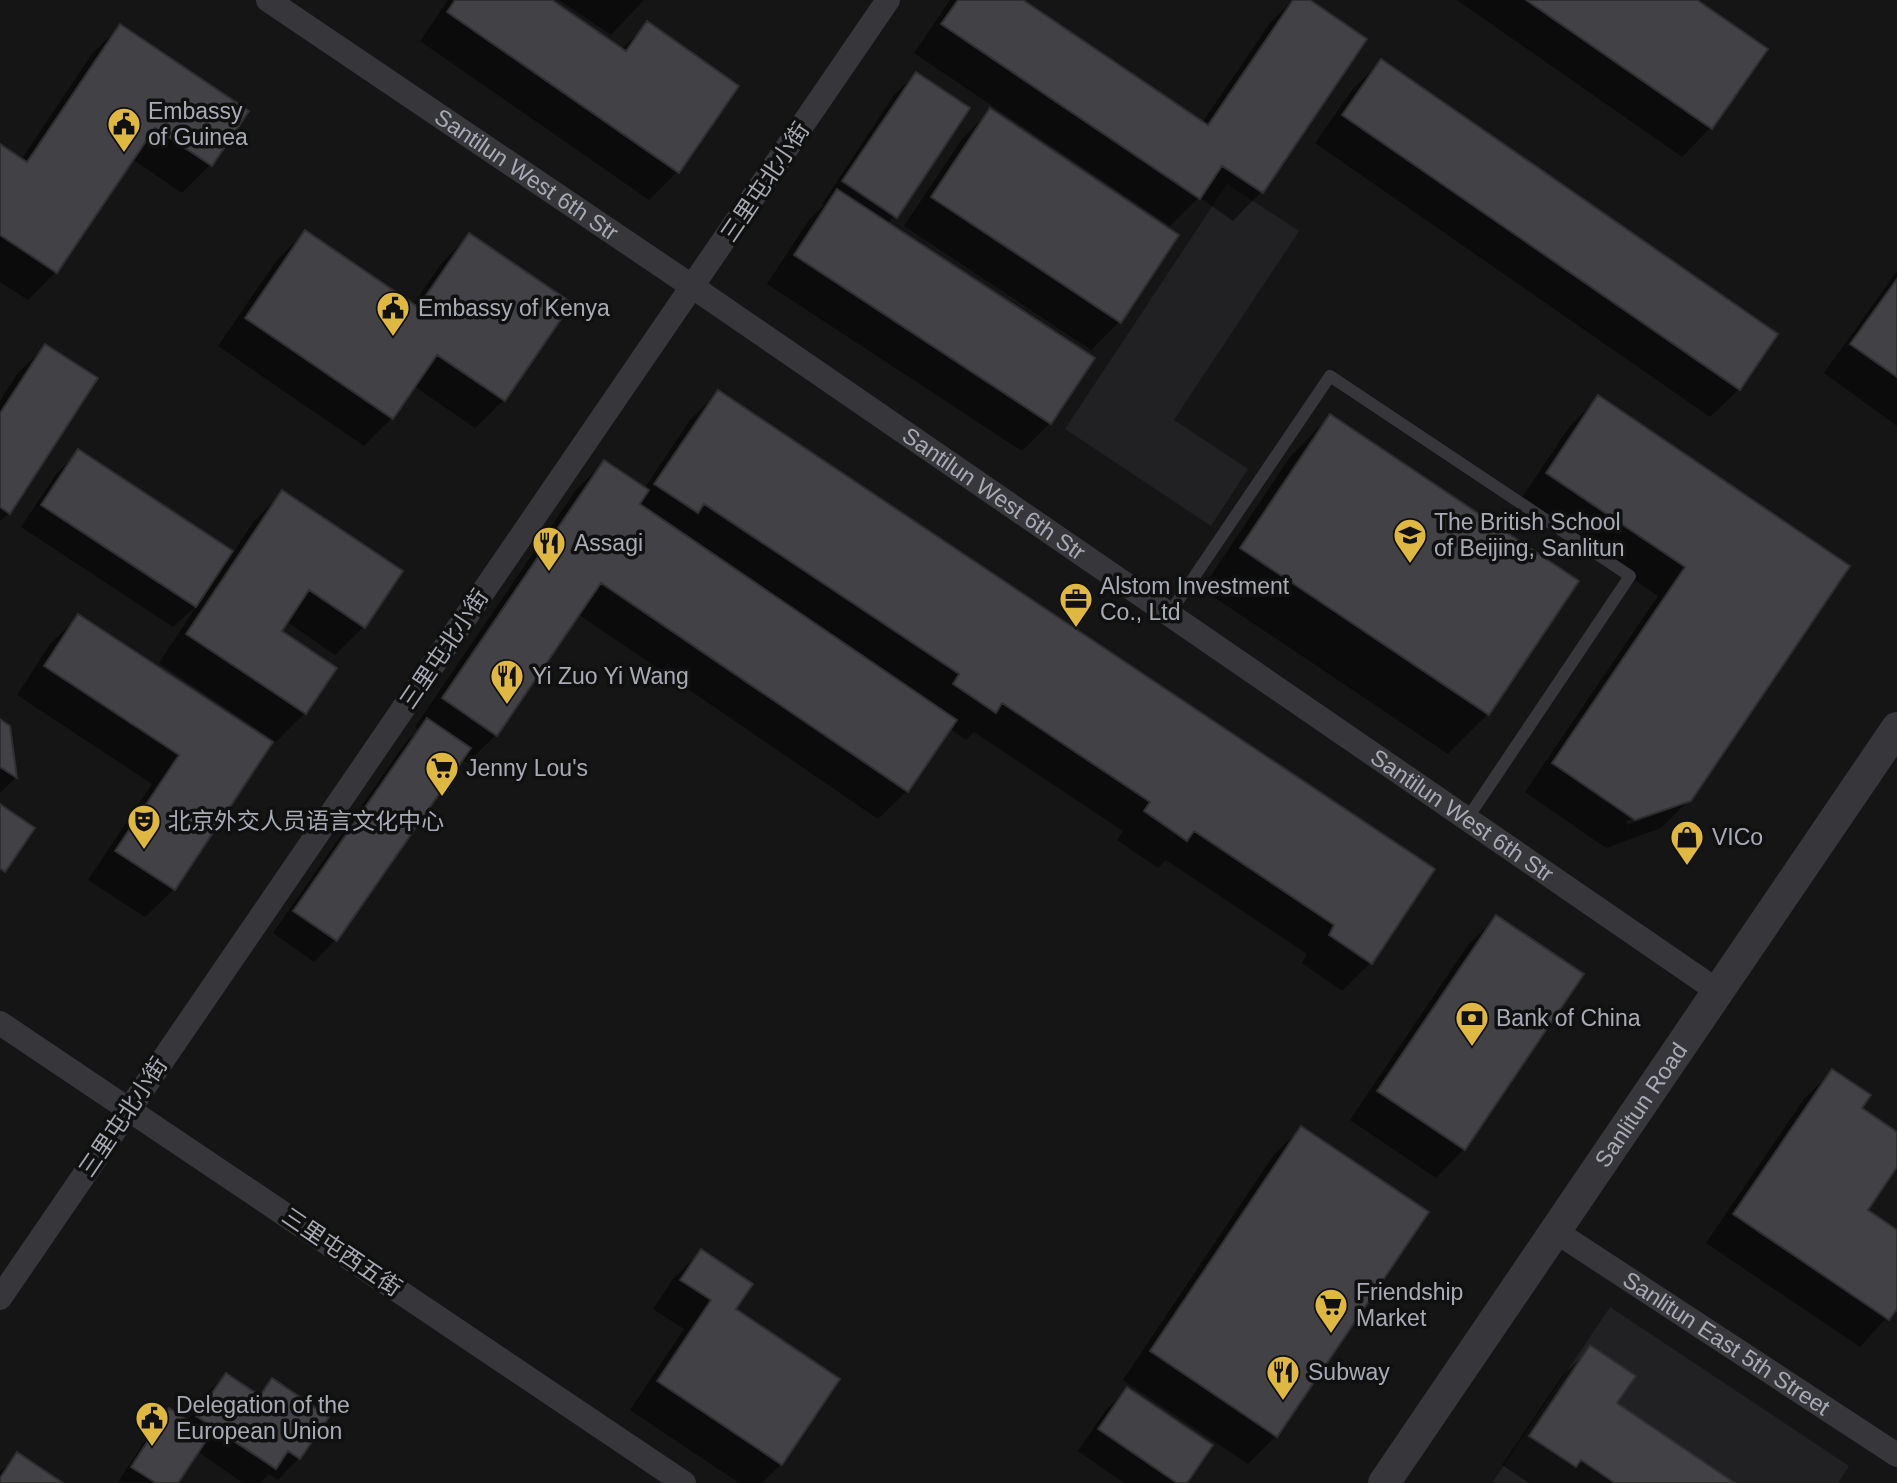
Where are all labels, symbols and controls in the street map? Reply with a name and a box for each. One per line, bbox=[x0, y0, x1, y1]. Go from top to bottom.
place label: Embassy of Guinea bbox=[148, 98, 248, 150]
street label: Santilun West 6th Str bbox=[430, 103, 623, 246]
public building icon: Embassy of Guinea bbox=[105, 105, 143, 154]
street label: 三里屯北小街 bbox=[716, 118, 814, 246]
public building icon: Embassy of Kenya bbox=[374, 289, 412, 338]
place label: Embassy of Kenya bbox=[418, 295, 610, 321]
street label: Santilun West 6th Str bbox=[898, 422, 1090, 566]
place label: The British School of Beijing, Sanlitun bbox=[1434, 509, 1625, 561]
school or university icon: The British School of Beijing, Sanlitun bbox=[1391, 516, 1429, 565]
restaurant icon: Assagi bbox=[530, 524, 568, 573]
place label: Assagi bbox=[574, 530, 643, 556]
place label: Alstom Investment Co., Ltd bbox=[1100, 573, 1290, 625]
office icon: Alstom Investment Co., Ltd bbox=[1057, 580, 1095, 629]
street label: 三里屯北小街 bbox=[395, 585, 493, 713]
restaurant icon: Yi Zuo Yi Wang bbox=[488, 657, 526, 706]
place label: Yi Zuo Yi Wang bbox=[532, 663, 689, 689]
street label: Santilun West 6th Str bbox=[1366, 744, 1559, 887]
supermarket icon: Jenny Lou's bbox=[423, 749, 461, 798]
place label: Jenny Lou's bbox=[466, 755, 588, 781]
theatre icon: 北京外交人员语言文化中心 bbox=[125, 802, 163, 851]
place label: 北京外交人员语言文化中心 bbox=[168, 808, 444, 834]
shop icon: VICo bbox=[1668, 818, 1706, 867]
place label: VICo bbox=[1712, 824, 1763, 850]
bank icon: Bank of China bbox=[1453, 999, 1491, 1048]
place label: Bank of China bbox=[1496, 1005, 1641, 1031]
street label: Sanlitun Road bbox=[1589, 1038, 1692, 1172]
street label: 三里屯北小街 bbox=[74, 1053, 172, 1181]
street label: 三里屯西五街 bbox=[278, 1203, 406, 1301]
street label: Sanlitun East 5th Street bbox=[1618, 1266, 1835, 1421]
place label: Friendship Market bbox=[1356, 1279, 1463, 1331]
supermarket icon: Friendship Market bbox=[1312, 1286, 1350, 1335]
restaurant icon: Subway bbox=[1264, 1353, 1302, 1402]
place label: Subway bbox=[1308, 1359, 1390, 1385]
place label: Delegation of the European Union bbox=[176, 1392, 350, 1444]
public building icon: Delegation of the European Union bbox=[133, 1399, 171, 1448]

